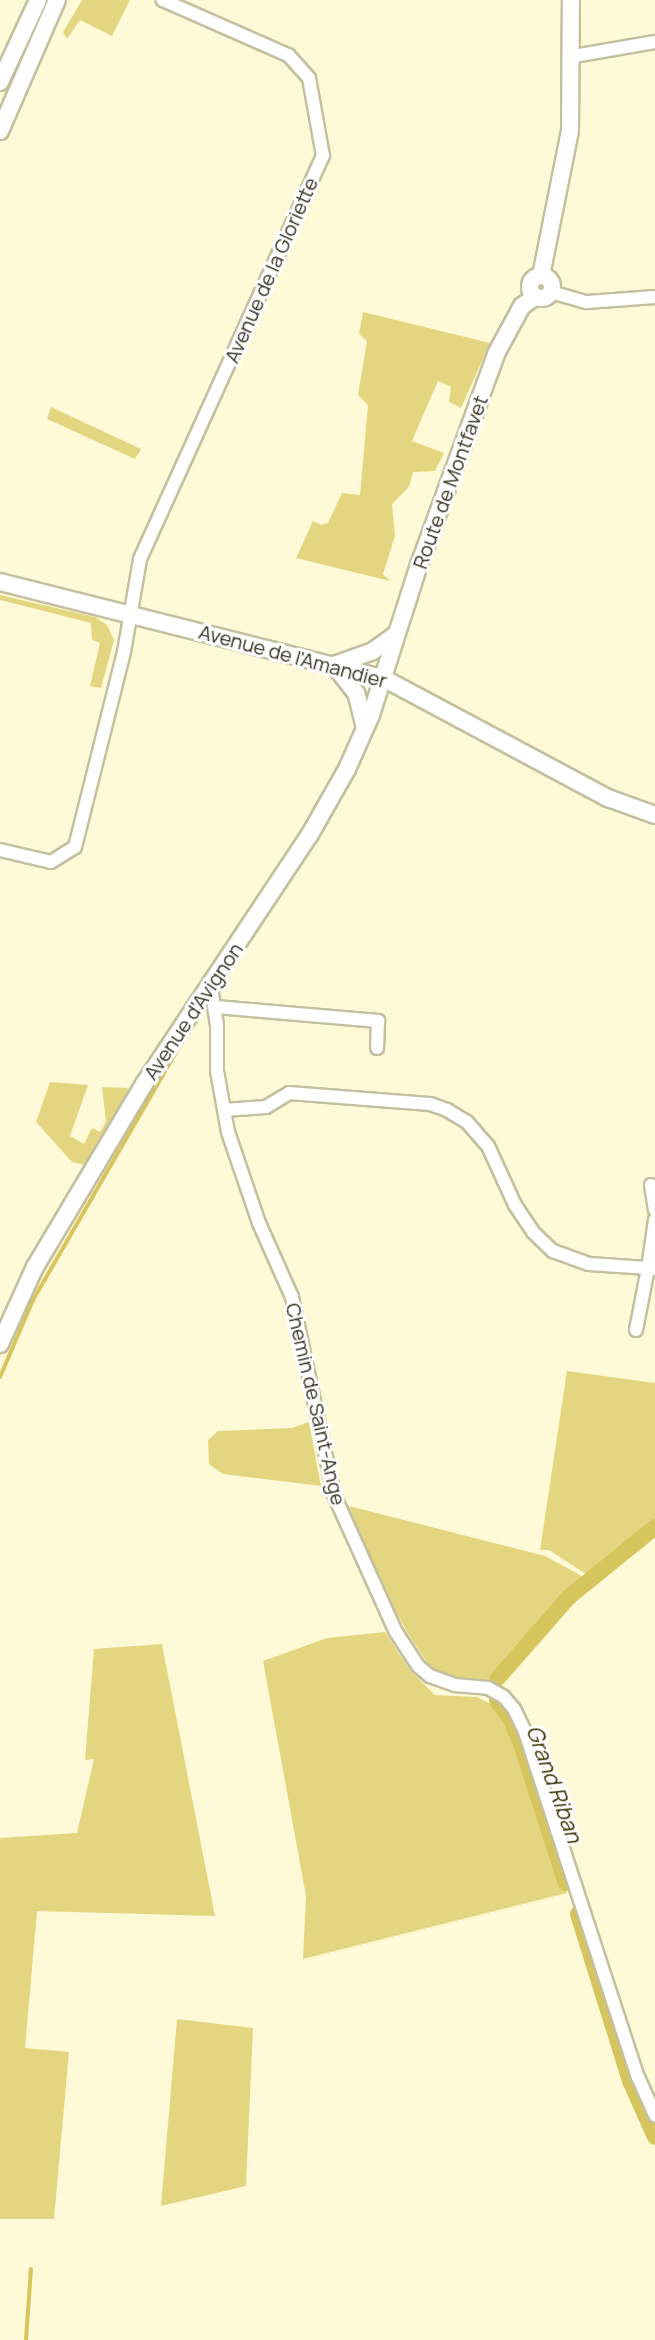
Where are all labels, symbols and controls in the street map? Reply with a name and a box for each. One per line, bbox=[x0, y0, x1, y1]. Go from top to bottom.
street label: Avenue de la Gloriette bbox=[219, 174, 323, 366]
street label: Route de Montfavet bbox=[407, 392, 493, 572]
street label: Avenue de l'Amandier bbox=[196, 619, 390, 693]
street label: Avenue d'Avignon bbox=[138, 938, 248, 1084]
street label: Chemin de Saint-Ange bbox=[281, 1301, 351, 1507]
water label: Grand Riban bbox=[521, 1722, 587, 1846]

